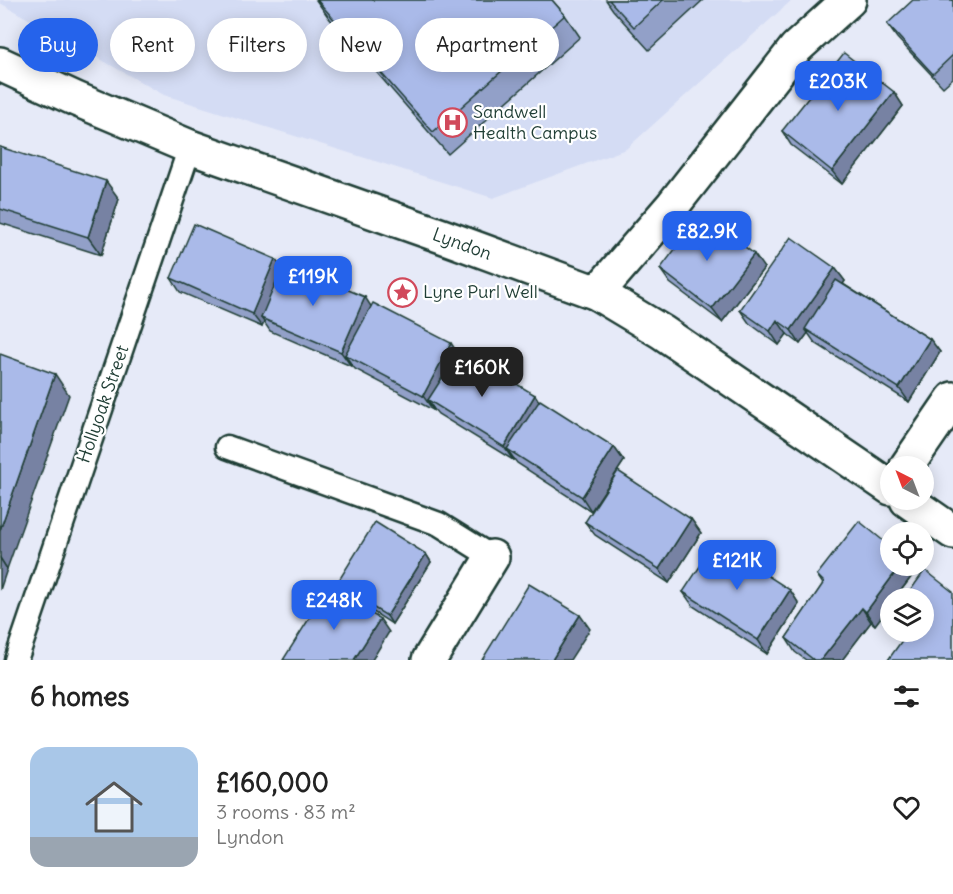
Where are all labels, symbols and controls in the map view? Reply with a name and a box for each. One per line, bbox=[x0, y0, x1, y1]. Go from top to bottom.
chip: Buy bbox=[18, 18, 98, 72]
chip: Rent bbox=[110, 18, 195, 72]
chip: Filters bbox=[207, 18, 307, 72]
chip: New bbox=[319, 18, 403, 72]
chip: Apartment bbox=[415, 18, 559, 72]
pin: £203K bbox=[796, 61, 880, 112]
text: £203K bbox=[809, 68, 867, 93]
place label: Sandwell Health Campus bbox=[473, 100, 597, 144]
hospital icon: Sandwell Health Campus bbox=[436, 106, 468, 138]
pin: £82.9K bbox=[658, 211, 756, 262]
text: £82.9K bbox=[676, 218, 738, 243]
street label: Lyndon bbox=[429, 222, 495, 265]
pin: £119K bbox=[271, 256, 355, 307]
text: £119K bbox=[288, 263, 338, 288]
place icon: Lyne Purl Well bbox=[386, 276, 418, 308]
place label: Lyne Purl Well bbox=[423, 280, 538, 303]
street label: Hollyoak Street bbox=[72, 342, 133, 466]
pin: £160K bbox=[440, 347, 524, 398]
text: £160K bbox=[454, 354, 510, 379]
north arrow bbox=[880, 456, 934, 510]
map controls bbox=[880, 456, 934, 642]
button: locate bbox=[880, 522, 934, 576]
pin: £121K bbox=[695, 540, 779, 591]
text: £121K bbox=[712, 547, 762, 572]
pin: £248K bbox=[292, 580, 376, 631]
text: £248K bbox=[306, 587, 362, 612]
button: layers bbox=[880, 588, 934, 642]
text: 6 homes bbox=[30, 680, 129, 713]
icon: filters bbox=[890, 680, 923, 713]
text: £160,000 bbox=[216, 766, 329, 799]
icon: home bbox=[78, 771, 150, 843]
icon: heart bbox=[890, 791, 923, 824]
text: 3 rooms · 83 m² bbox=[216, 799, 356, 824]
text: Lyndon bbox=[216, 824, 284, 849]

